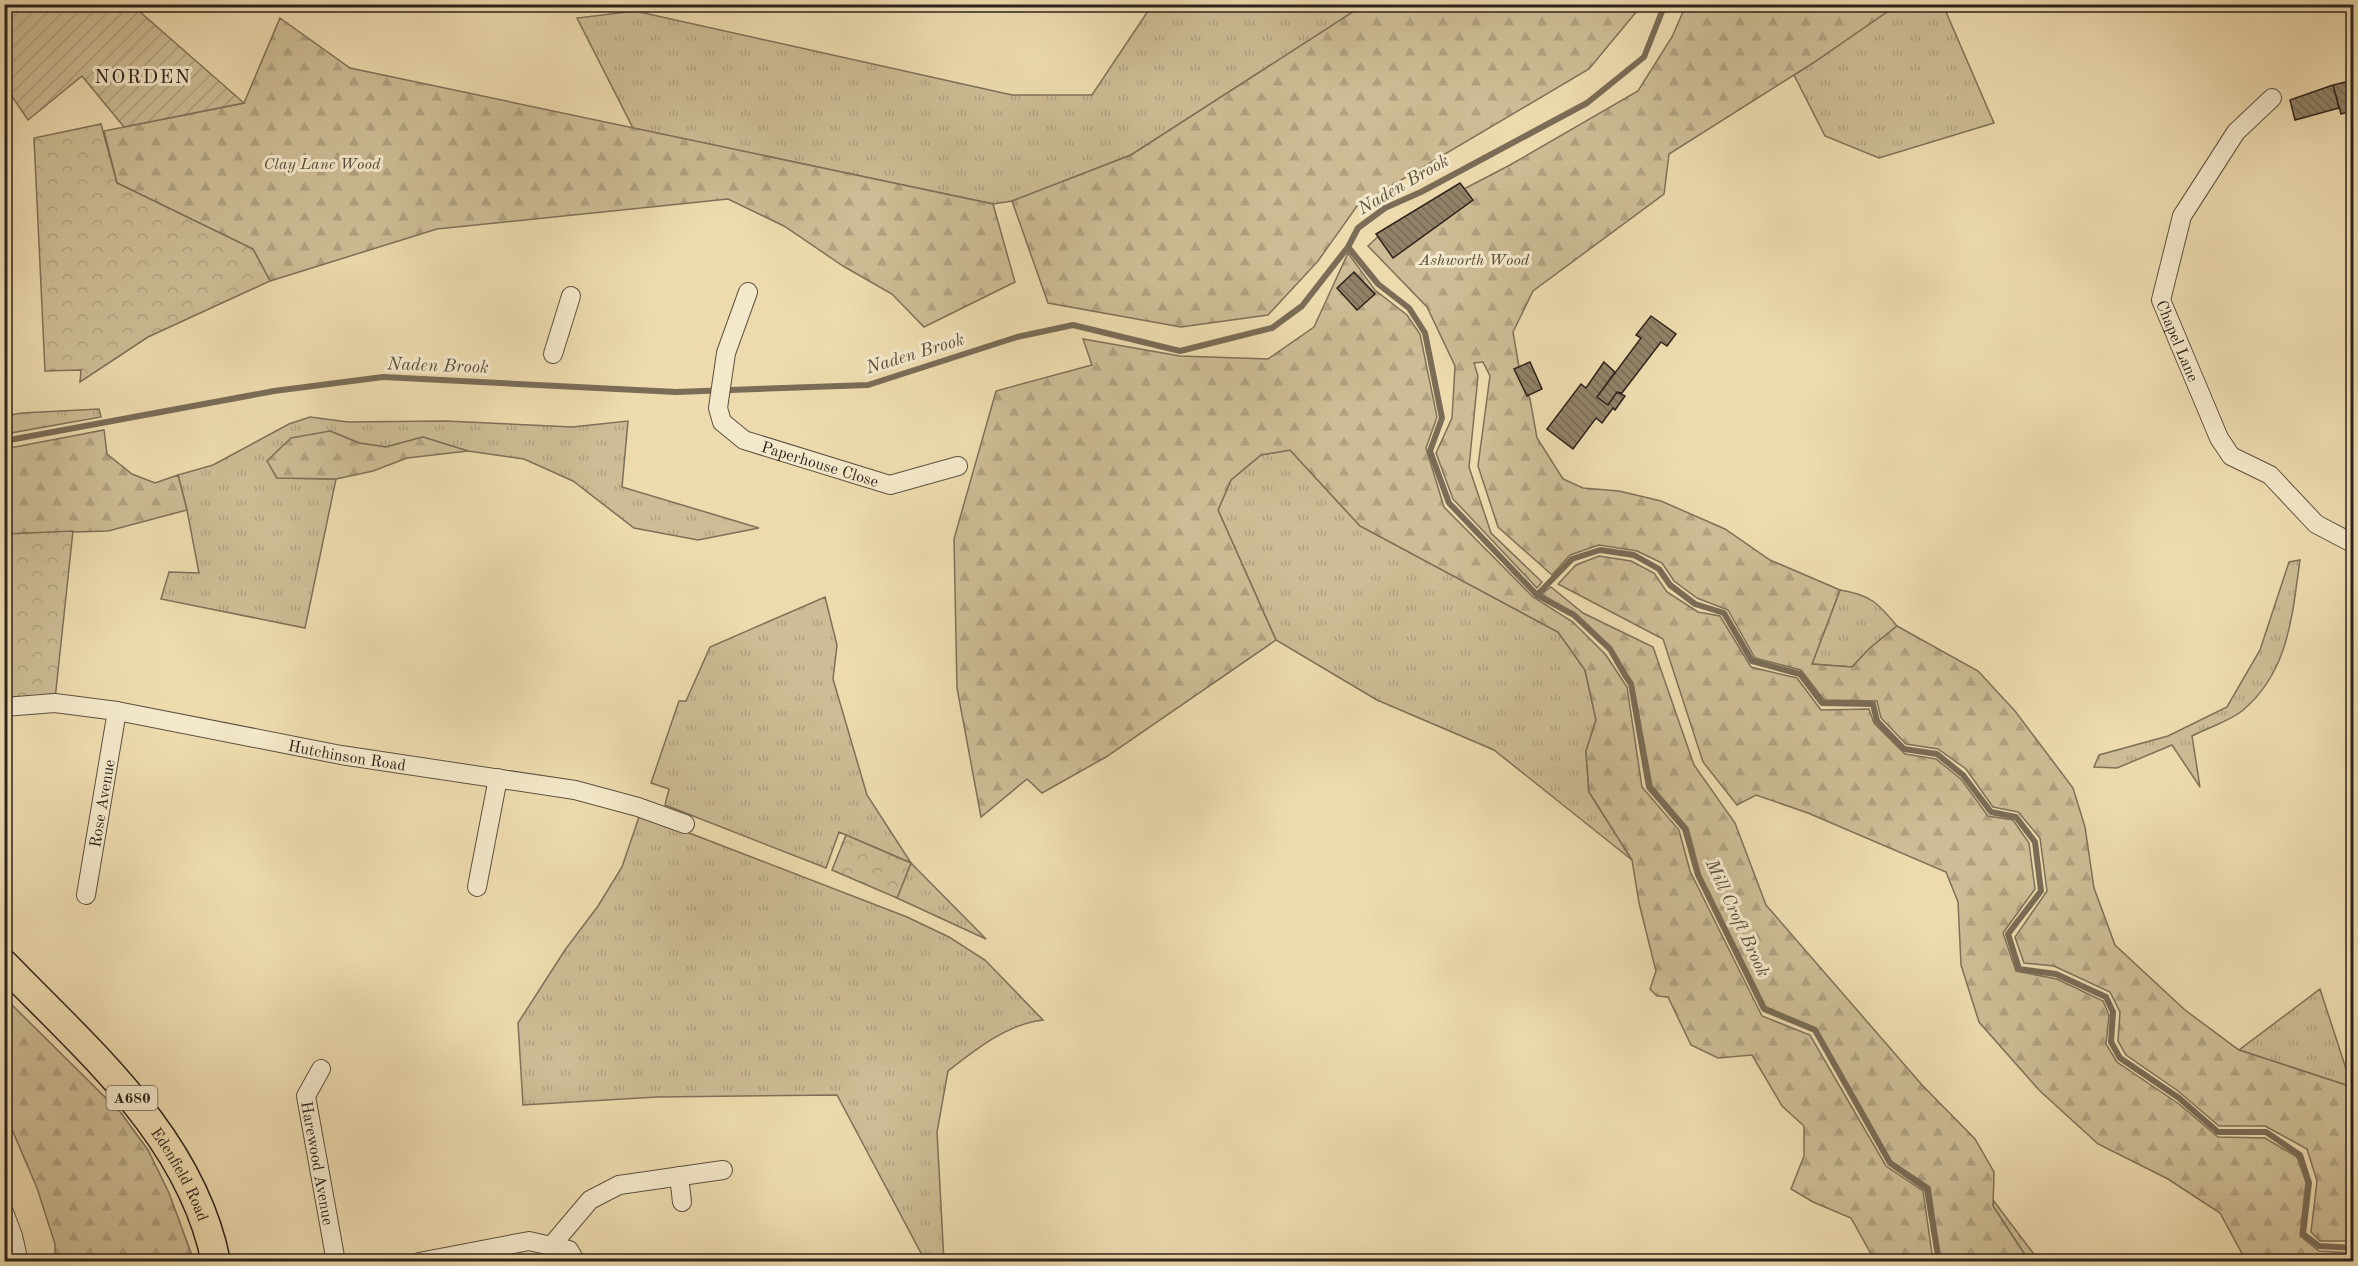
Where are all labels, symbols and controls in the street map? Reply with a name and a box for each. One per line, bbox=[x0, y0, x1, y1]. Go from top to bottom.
district label: NORDEN bbox=[94, 68, 192, 88]
water label: Naden Brook bbox=[1354, 152, 1452, 219]
park label: Clay Lane Wood bbox=[264, 157, 381, 173]
park label: Ashworth Wood bbox=[1418, 253, 1530, 269]
street label: Chapel Lane bbox=[2152, 298, 2200, 384]
water label: Naden Brook bbox=[863, 330, 967, 378]
water label: Naden Brook bbox=[386, 355, 489, 377]
street label: Paperhouse Close bbox=[759, 440, 880, 491]
street label: Hutchinson Road bbox=[287, 739, 407, 775]
street label: Rose Avenue bbox=[88, 758, 119, 849]
water label: Mill Croft Brook bbox=[1701, 856, 1772, 980]
road number: A680 bbox=[106, 1086, 158, 1110]
street label: Harewood Avenue bbox=[297, 1100, 335, 1227]
street label: Edenfield Road bbox=[147, 1125, 210, 1224]

